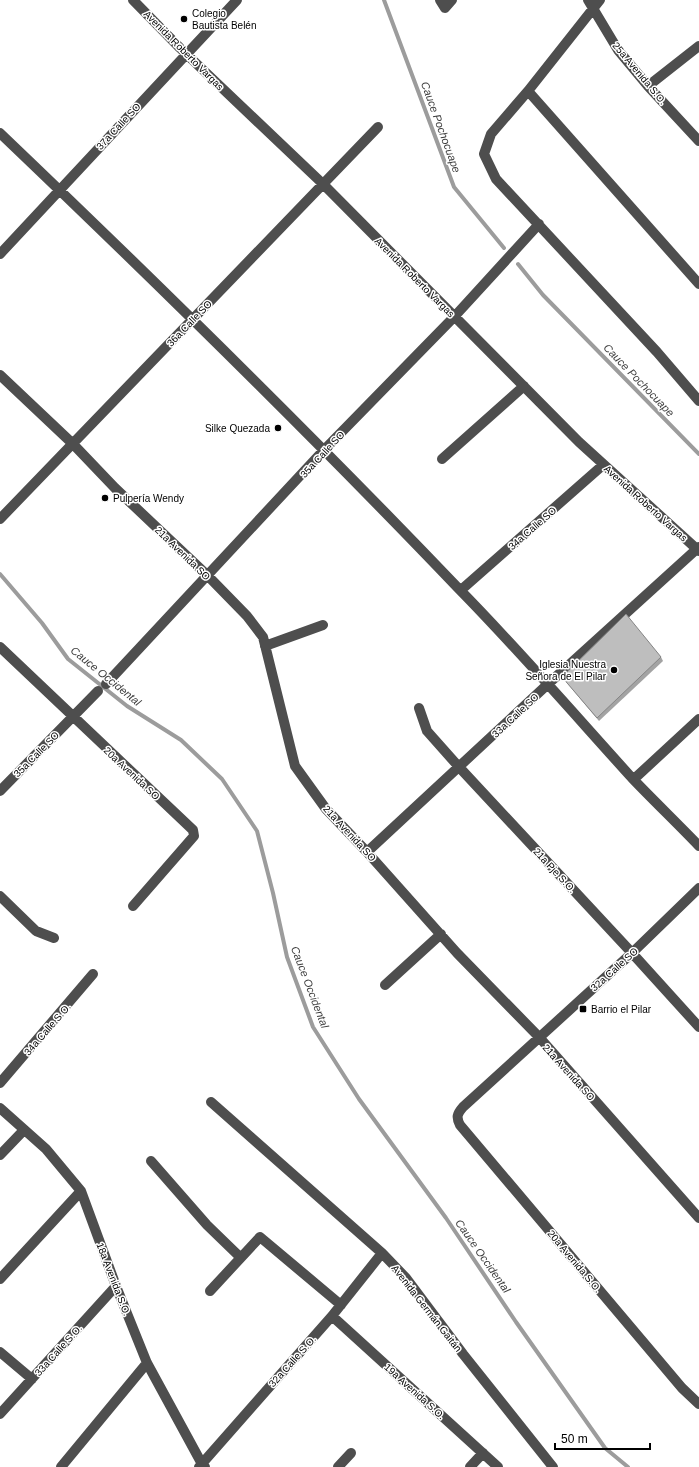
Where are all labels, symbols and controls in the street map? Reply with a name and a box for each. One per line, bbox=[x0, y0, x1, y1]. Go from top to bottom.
street label: Avenida Roberto Vargas bbox=[142, 8, 226, 92]
place label: Colegio Bautista Belén bbox=[192, 8, 257, 31]
marker: Colegio Bautista Belén bbox=[179, 14, 189, 24]
street label: 25a Avenida S.O. bbox=[610, 40, 669, 107]
water label: Cauce Pochocuape bbox=[419, 80, 463, 174]
street label: 37a Calle SO bbox=[94, 101, 143, 152]
street label: Avenida Roberto Vargas bbox=[373, 235, 457, 319]
street label: 36a Calle SO bbox=[165, 298, 214, 349]
water label: Cauce Pochocuape bbox=[601, 341, 677, 419]
place label: Silke Quezada bbox=[205, 423, 270, 434]
marker: Silke Quezada bbox=[273, 423, 283, 433]
street label: 35a Calle SO bbox=[298, 429, 347, 480]
street label: Avenida Roberto Vargas bbox=[602, 463, 689, 544]
marker: Pulpería Wendy bbox=[100, 493, 110, 503]
place label: Pulpería Wendy bbox=[113, 493, 184, 504]
street label: 34a Calle SO bbox=[506, 505, 559, 552]
street label: 21a Avenida SO bbox=[153, 524, 213, 583]
water label: Cauce Occidental bbox=[68, 644, 144, 708]
place label: Iglesia Nuestra Señora de El Pilar bbox=[525, 659, 607, 682]
marker: Iglesia Nuestra Señora de El Pilar bbox=[609, 665, 619, 675]
street label: 33a Calle SO bbox=[490, 691, 541, 740]
street label: 35a Calle SO bbox=[11, 729, 61, 779]
street label: 20a Avenida SO bbox=[102, 745, 162, 802]
street label: 21a Avenida SO bbox=[321, 803, 378, 864]
street label: 21a Pje S.O. bbox=[531, 846, 578, 895]
water label: Cauce Occidental bbox=[289, 944, 331, 1030]
street label: 32a Calle SO bbox=[589, 945, 640, 993]
street label: 34a Calle S.O. bbox=[22, 1001, 73, 1057]
marker: Barrio el Pilar bbox=[578, 1004, 588, 1014]
place label: Barrio el Pilar bbox=[591, 1004, 652, 1015]
street label: 21a Avenida SO bbox=[540, 1042, 597, 1103]
water label: Cauce Occidental bbox=[453, 1217, 513, 1295]
street label: 20a Avenida S.O. bbox=[545, 1228, 604, 1295]
street label: 18a Avenida S.O. bbox=[94, 1241, 133, 1317]
street label: Avenida Germán Gaitán bbox=[389, 1263, 464, 1354]
street label: 33a Calle S.O. bbox=[33, 1322, 84, 1378]
street label: 32a Calle S.O. bbox=[267, 1333, 318, 1389]
street label: 19a Avenida S.O. bbox=[382, 1361, 447, 1421]
scale bar bbox=[555, 1425, 650, 1451]
text: 50 m bbox=[561, 1432, 588, 1446]

